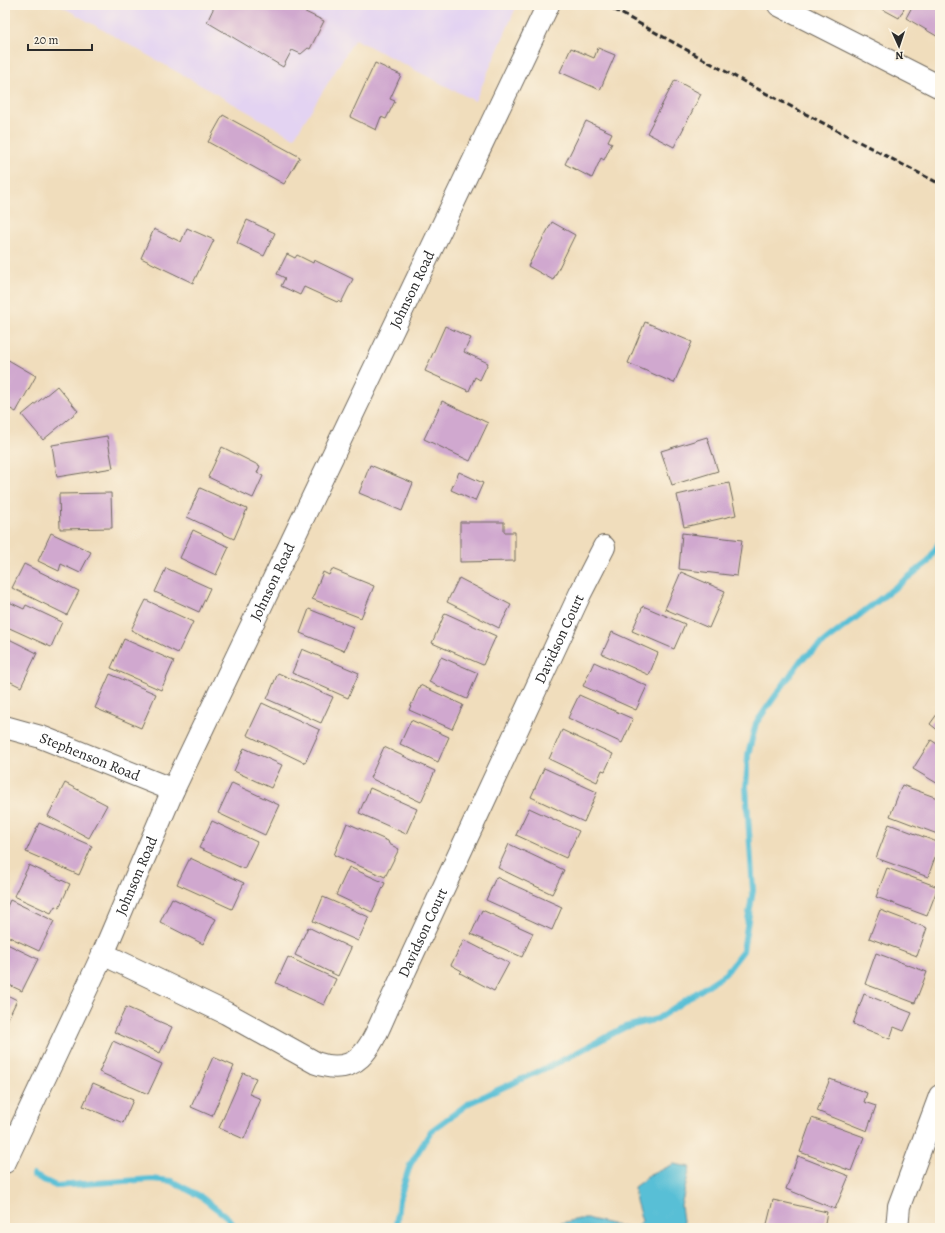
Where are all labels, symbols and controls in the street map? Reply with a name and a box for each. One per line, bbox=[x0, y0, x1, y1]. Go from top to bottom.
scale bar bbox=[28, 26, 92, 52]
north arrow bbox=[879, 26, 919, 66]
text: 20 m bbox=[34, 32, 58, 48]
text: N bbox=[895, 48, 904, 63]
street label: Johnson Road bbox=[385, 246, 440, 332]
street label: Johnson Road bbox=[245, 539, 300, 624]
street label: Davidson Court bbox=[530, 591, 589, 687]
street label: Stephenson Road bbox=[37, 727, 144, 786]
street label: Johnson Road bbox=[111, 832, 162, 918]
street label: Davidson Court bbox=[393, 885, 452, 981]

